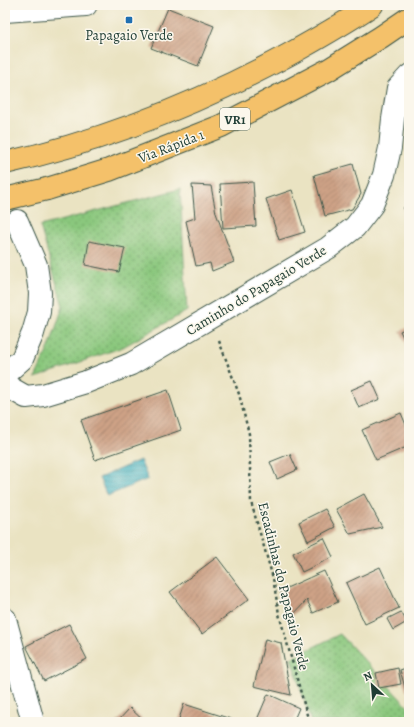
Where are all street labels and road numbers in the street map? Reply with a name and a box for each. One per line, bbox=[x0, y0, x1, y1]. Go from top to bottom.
road number: VR1 bbox=[220, 108, 250, 130]
street label: Via Rápida 1 bbox=[135, 125, 207, 168]
street label: Caminho do Papagaio Verde bbox=[182, 241, 330, 340]
street label: Escadinhas do Papagaio Verde bbox=[253, 500, 314, 672]

